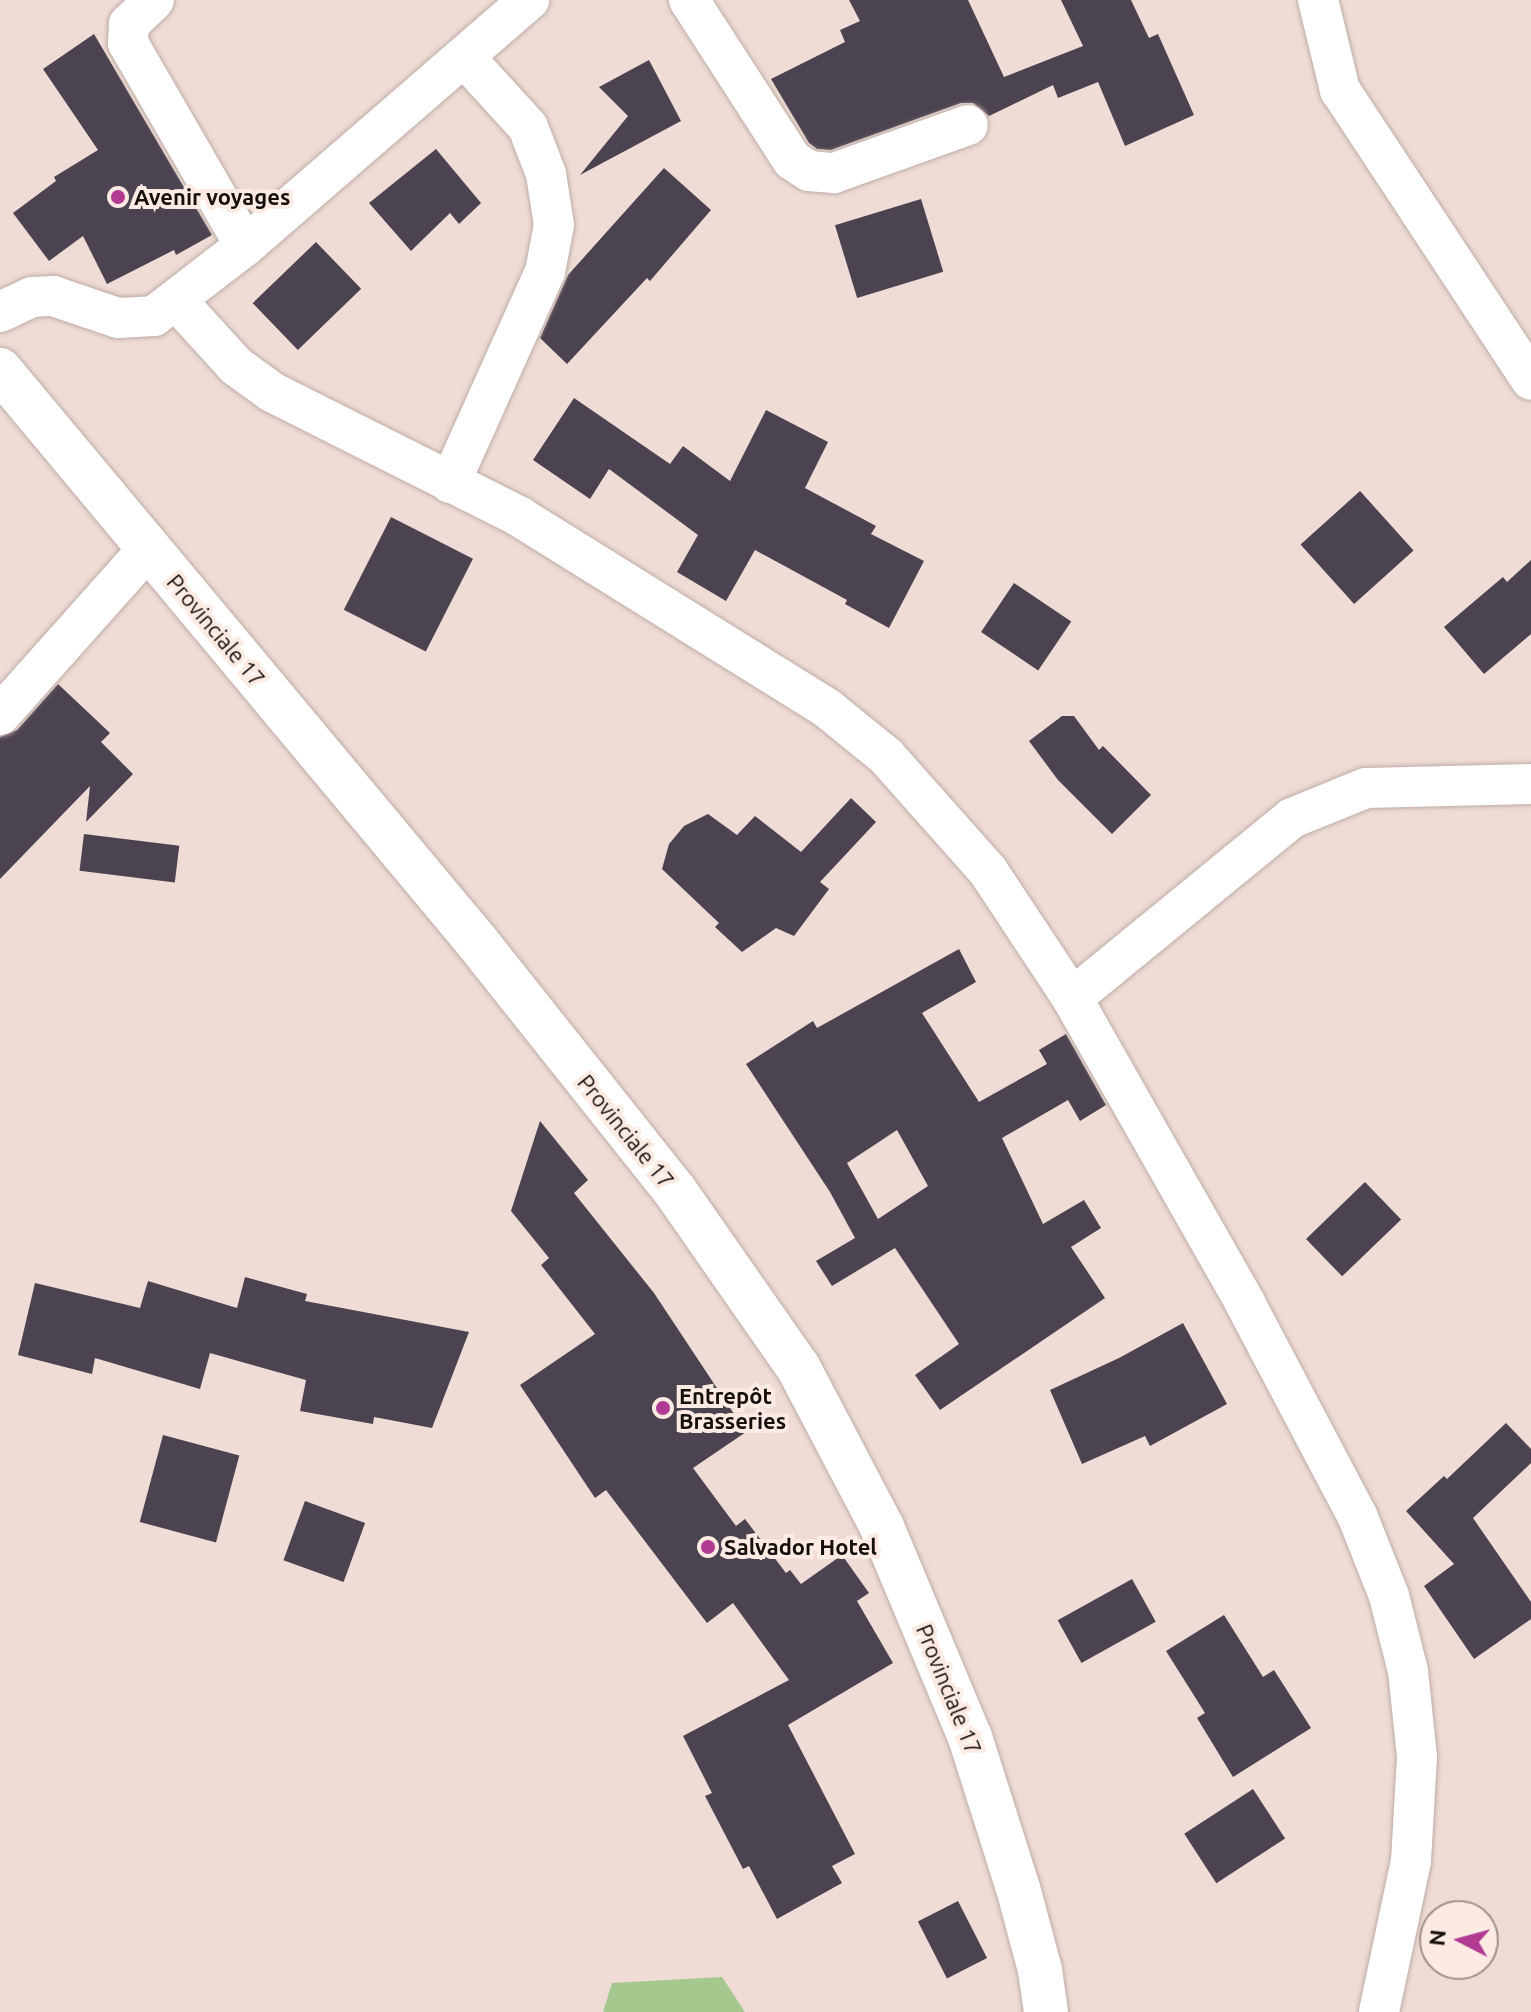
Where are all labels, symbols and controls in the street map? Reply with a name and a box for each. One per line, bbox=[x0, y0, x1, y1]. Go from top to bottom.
place label: Avenir voyages bbox=[134, 184, 290, 210]
marker: Avenir voyages bbox=[109, 188, 127, 206]
street label: Provinciale 17 bbox=[162, 569, 270, 691]
street label: Provinciale 17 bbox=[572, 1069, 680, 1193]
place label: Entrepôt Brasseries bbox=[679, 1382, 786, 1434]
marker: Entrepôt Brasseries bbox=[654, 1399, 672, 1417]
place label: Salvador Hotel bbox=[724, 1534, 877, 1560]
marker: Salvador Hotel bbox=[699, 1538, 717, 1556]
street label: Provinciale 17 bbox=[911, 1620, 987, 1758]
north arrow bbox=[1419, 1900, 1499, 1980]
text: N bbox=[1423, 1928, 1450, 1947]

